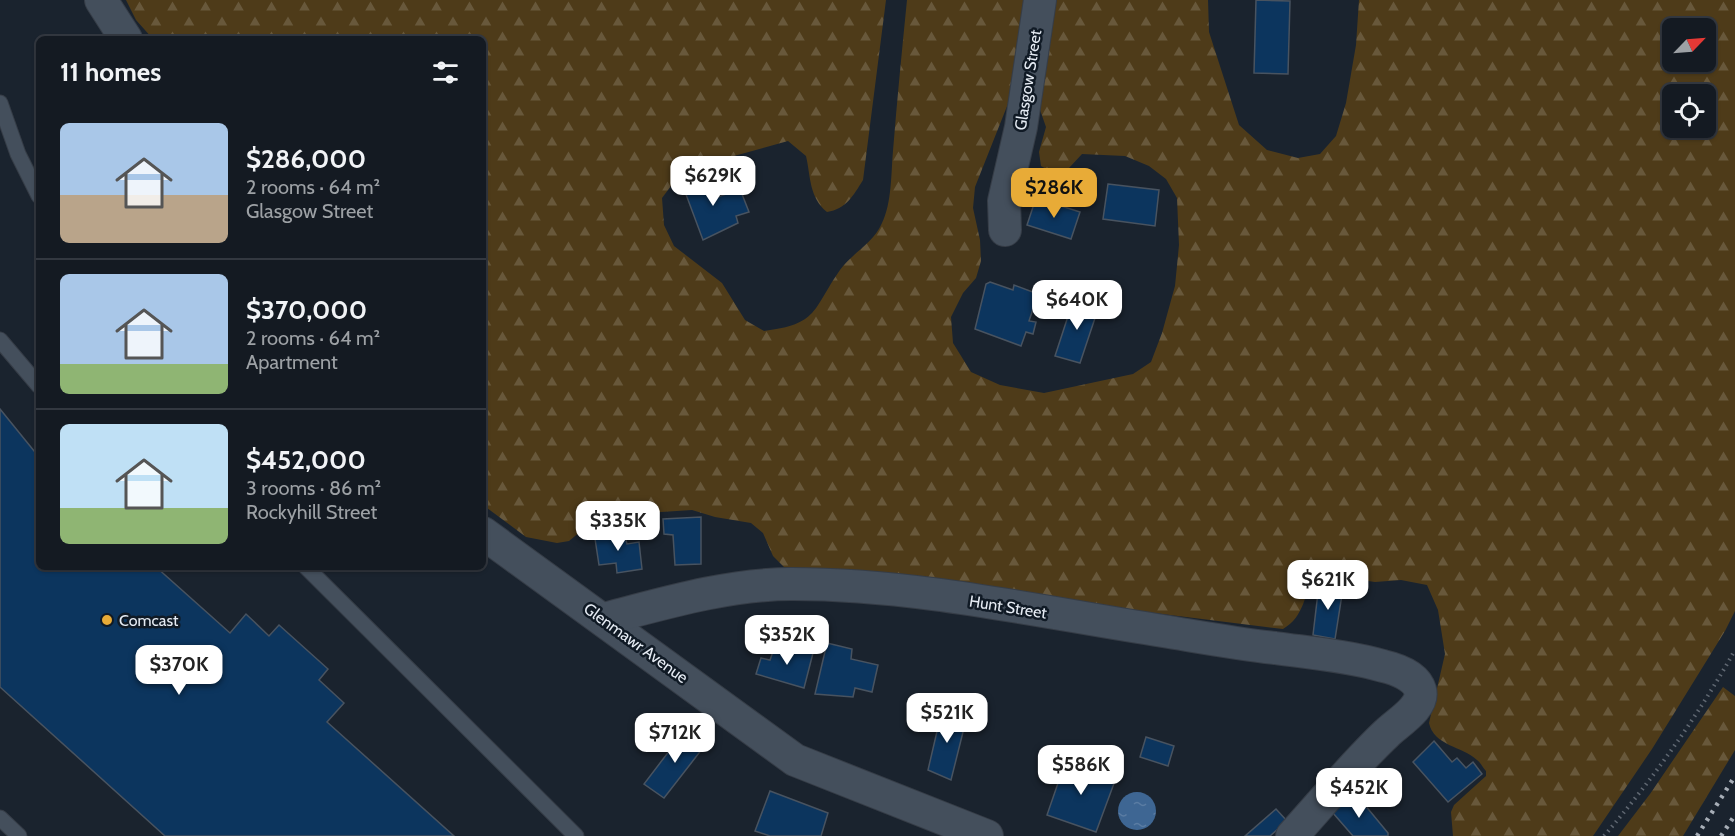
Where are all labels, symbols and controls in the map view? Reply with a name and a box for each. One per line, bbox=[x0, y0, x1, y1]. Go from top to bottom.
north arrow bbox=[1662, 18, 1716, 72]
map controls bbox=[1662, 18, 1716, 138]
street label: Glasgow Street bbox=[1011, 28, 1045, 132]
text: 11 homes bbox=[60, 56, 161, 88]
icon: filters bbox=[429, 56, 462, 89]
button: locate bbox=[1662, 84, 1716, 138]
text: $286,000 bbox=[246, 143, 366, 175]
icon: home bbox=[108, 147, 180, 219]
pin: $629K bbox=[671, 156, 755, 207]
text: $629K bbox=[684, 163, 742, 187]
pin: $286K bbox=[1012, 168, 1096, 219]
text: 2 rooms · 64 m² bbox=[246, 175, 380, 199]
text: $286K bbox=[1025, 175, 1083, 199]
text: Glasgow Street bbox=[246, 199, 373, 223]
pin: $640K bbox=[1035, 280, 1119, 331]
text: $640K bbox=[1046, 287, 1108, 311]
text: $370,000 bbox=[246, 294, 367, 326]
icon: home bbox=[108, 298, 180, 370]
text: 2 rooms · 64 m² bbox=[246, 326, 380, 350]
text: Apartment bbox=[246, 350, 338, 374]
text: $452,000 bbox=[246, 444, 366, 476]
icon: home bbox=[108, 448, 180, 520]
text: 3 rooms · 86 m² bbox=[246, 476, 381, 500]
text: Rockyhill Street bbox=[246, 500, 377, 524]
pin: $335K bbox=[576, 501, 660, 552]
text: $335K bbox=[590, 508, 646, 532]
pin: $621K bbox=[1286, 560, 1370, 611]
text: $621K bbox=[1301, 567, 1355, 591]
street label: Hunt Street bbox=[968, 591, 1049, 623]
street label: Glenmawr Avenue bbox=[580, 599, 692, 687]
place label: Comcast bbox=[119, 611, 179, 630]
marker: Comcast bbox=[100, 613, 114, 627]
pin: $352K bbox=[745, 615, 829, 666]
text: $352K bbox=[759, 622, 815, 646]
pin: $370K bbox=[137, 645, 221, 696]
text: $370K bbox=[149, 652, 209, 676]
pin: $521K bbox=[905, 693, 989, 744]
text: $521K bbox=[921, 700, 973, 724]
pin: $712K bbox=[633, 713, 717, 764]
text: $712K bbox=[649, 720, 701, 744]
pin: $586K bbox=[1039, 745, 1123, 796]
text: $586K bbox=[1052, 752, 1110, 776]
pin: $452K bbox=[1317, 768, 1401, 819]
text: $452K bbox=[1330, 775, 1388, 799]

